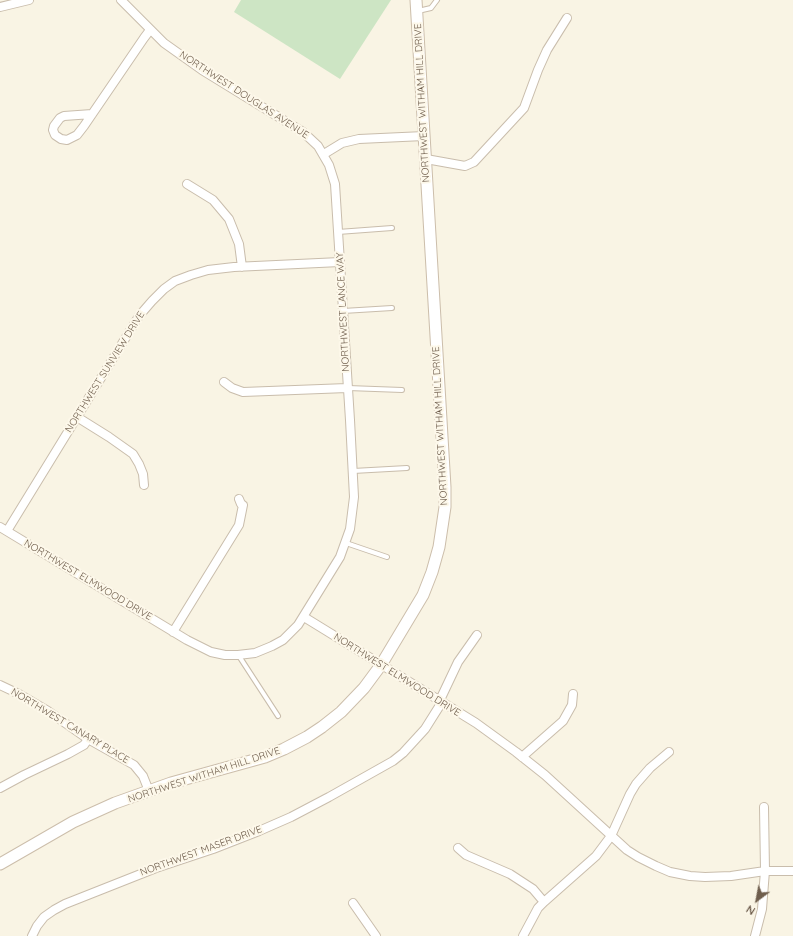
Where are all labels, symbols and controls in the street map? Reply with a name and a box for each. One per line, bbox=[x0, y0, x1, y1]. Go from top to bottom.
street label: NORTHWEST WITHAM HILL DRIVE bbox=[412, 23, 432, 183]
street label: NORTHWEST DOUGLAS AVENUE bbox=[177, 49, 311, 141]
street label: NORTHWEST LANCE WAY bbox=[334, 252, 352, 372]
street label: NORTHWEST SUNVIEW DRIVE bbox=[63, 309, 147, 435]
street label: NORTHWEST WITHAM HILL DRIVE bbox=[430, 346, 450, 506]
street label: NORTHWEST ELMWOOD DRIVE bbox=[22, 537, 154, 623]
street label: NORTHWEST ELMWOOD DRIVE bbox=[331, 631, 463, 719]
street label: NORTHWEST CANARY PLACE bbox=[9, 686, 131, 766]
street label: NORTHWEST WITHAM HILL DRIVE bbox=[126, 745, 282, 805]
street label: NORTHWEST MASER DRIVE bbox=[139, 823, 263, 879]
north arrow bbox=[737, 880, 777, 920]
text: N bbox=[743, 902, 758, 918]

